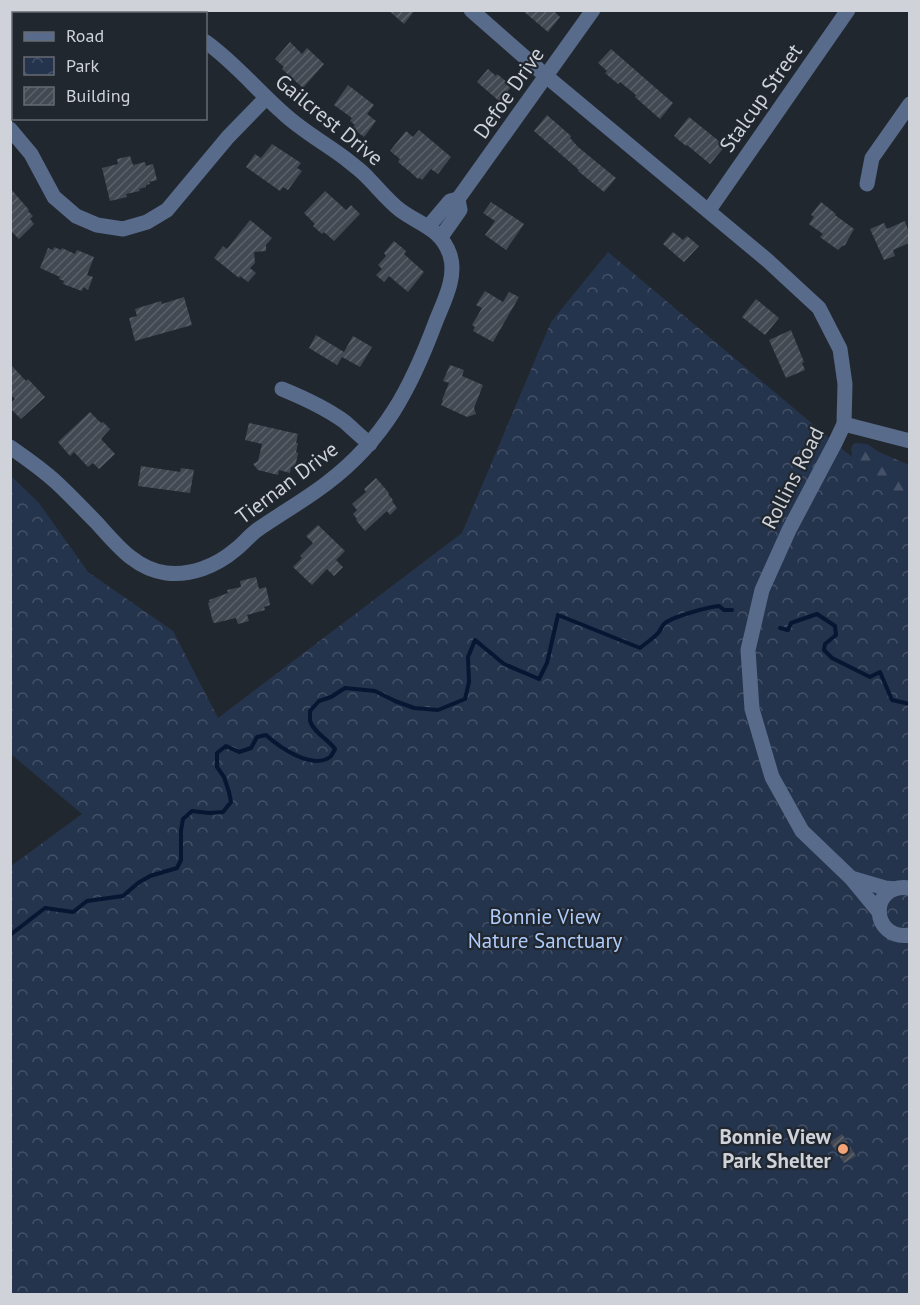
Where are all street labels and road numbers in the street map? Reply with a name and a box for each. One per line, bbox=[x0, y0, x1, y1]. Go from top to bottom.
street label: Stalcup Street bbox=[713, 38, 808, 157]
street label: Defoe Drive bbox=[467, 42, 550, 144]
street label: Gailcrest Drive bbox=[270, 68, 389, 171]
street label: Rollins Road bbox=[755, 422, 830, 533]
street label: Tiernan Drive bbox=[230, 435, 343, 530]

